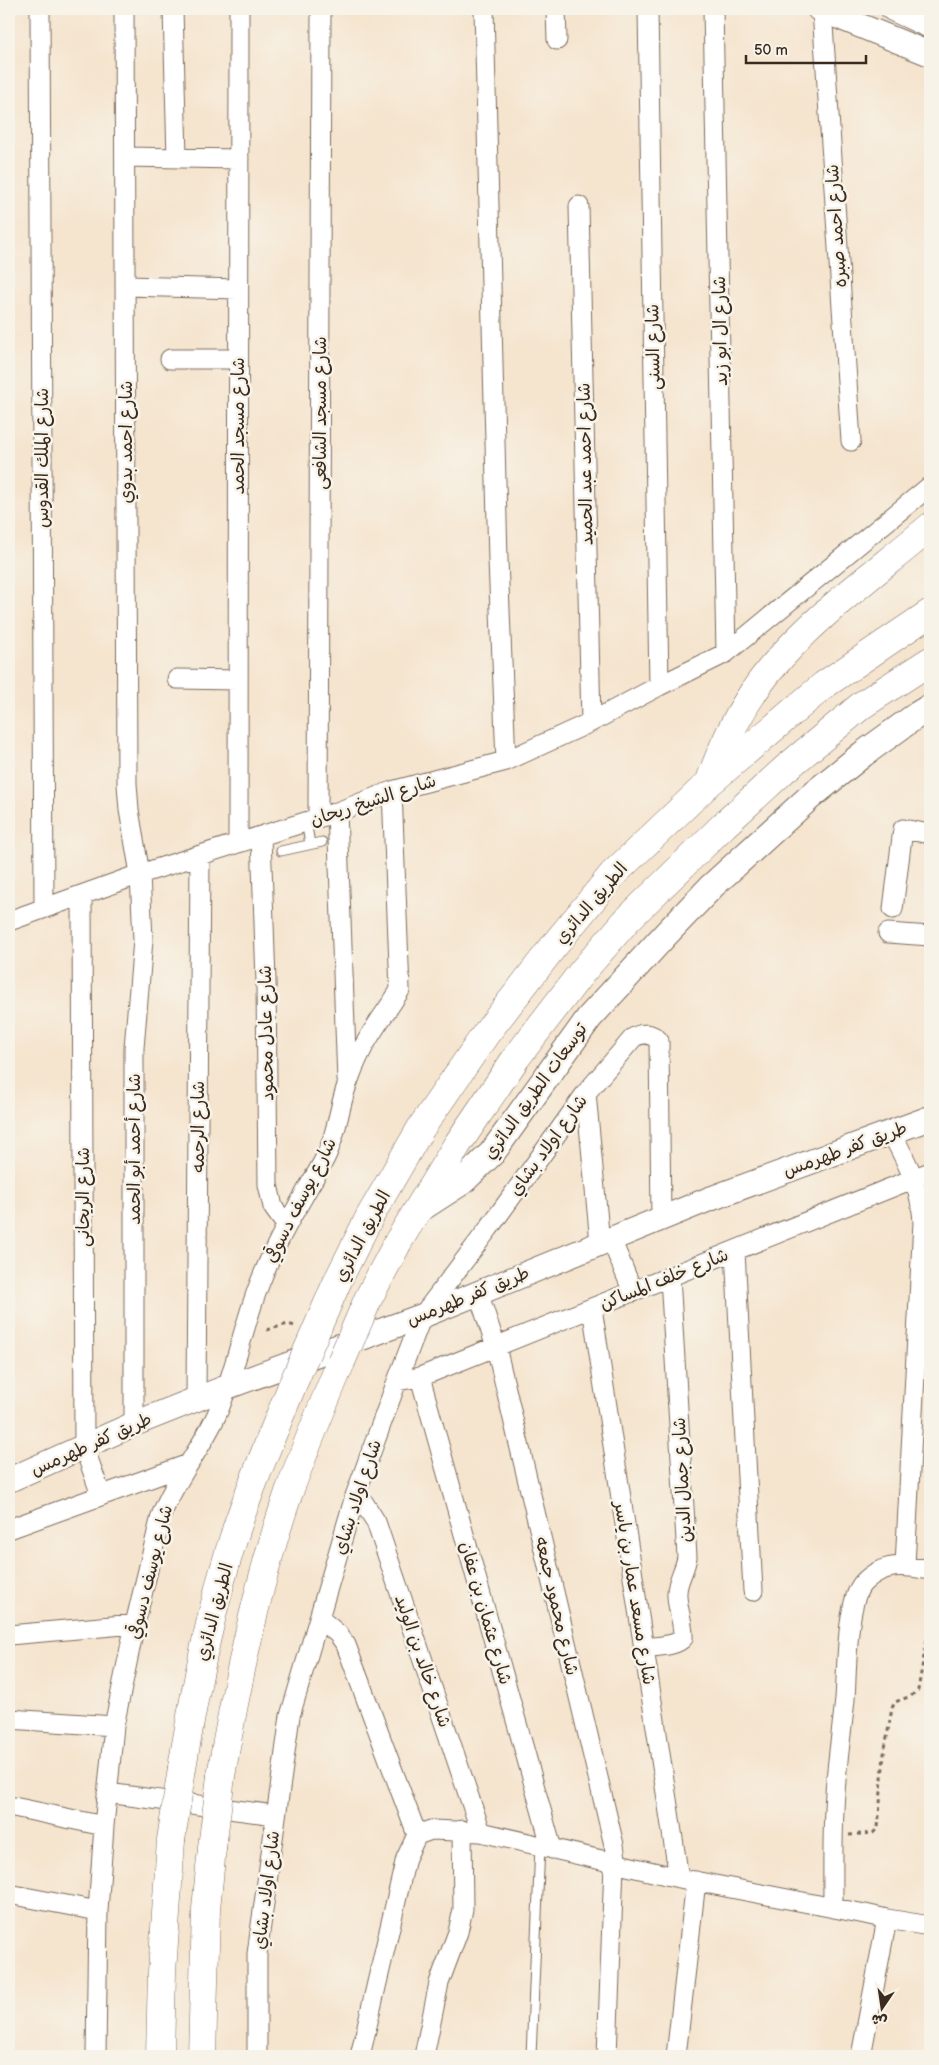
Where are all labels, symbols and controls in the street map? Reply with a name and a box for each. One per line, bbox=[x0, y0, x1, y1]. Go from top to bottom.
scale bar bbox=[746, 32, 866, 64]
text: 50 m bbox=[754, 41, 788, 60]
street label: شارع احمد صبره bbox=[822, 163, 852, 288]
street label: شارع ال ابو زيد bbox=[709, 276, 733, 386]
street label: شارع السنى bbox=[642, 304, 666, 390]
street label: شارع مسجد الشافعى bbox=[310, 336, 332, 490]
street label: شارع مسجد الحمد bbox=[228, 357, 250, 495]
street label: شارع احمد بدوي bbox=[116, 381, 139, 503]
street label: شارع احمد عبد الحميد bbox=[574, 382, 598, 545]
street label: شارع الملك القدوس bbox=[32, 388, 54, 528]
street label: شارع الشيخ ريحان bbox=[308, 770, 439, 832]
street label: الطريق الدائري bbox=[550, 858, 634, 949]
street label: شارع عادل محمود bbox=[255, 965, 279, 1101]
street label: توسعات الطريق الدائري bbox=[479, 1019, 594, 1165]
street label: شارع أحمد أبو الحمد bbox=[124, 1073, 146, 1225]
street label: شارع الرحمه bbox=[188, 1081, 210, 1173]
street label: شارع اولاد بشاي bbox=[505, 1091, 594, 1201]
street label: طريق كفر طهرمس bbox=[780, 1117, 910, 1182]
street label: شارع يوسف دسوقي bbox=[258, 1133, 343, 1267]
street label: شارع الريحانى bbox=[73, 1147, 95, 1247]
street label: الطريق الدائري bbox=[330, 1187, 397, 1286]
street label: شارع خلف المساكن bbox=[597, 1244, 732, 1316]
street label: طريق كفر طهرمس bbox=[404, 1262, 533, 1331]
street label: طريق كفر طهرمس bbox=[27, 1408, 155, 1481]
street label: شارع جمال الدين bbox=[669, 1417, 697, 1543]
street label: شارع اولاد بشاي bbox=[329, 1437, 388, 1558]
street label: شارع مسعد عمار بن ياسر bbox=[608, 1498, 659, 1687]
street label: شارع يوسف دسوقي bbox=[122, 1502, 179, 1642]
street label: شارع محمود جمعه bbox=[529, 1535, 583, 1678]
street label: شارع عثمان بن عفان bbox=[454, 1539, 516, 1687]
street label: الطريق الدائري bbox=[191, 1561, 240, 1664]
street label: شارع خالد بن الوليد bbox=[389, 1592, 455, 1731]
street label: شارع اولاد بشاي bbox=[249, 1829, 286, 1951]
north arrow bbox=[856, 1982, 906, 2032]
text: ش bbox=[870, 2010, 889, 2030]

